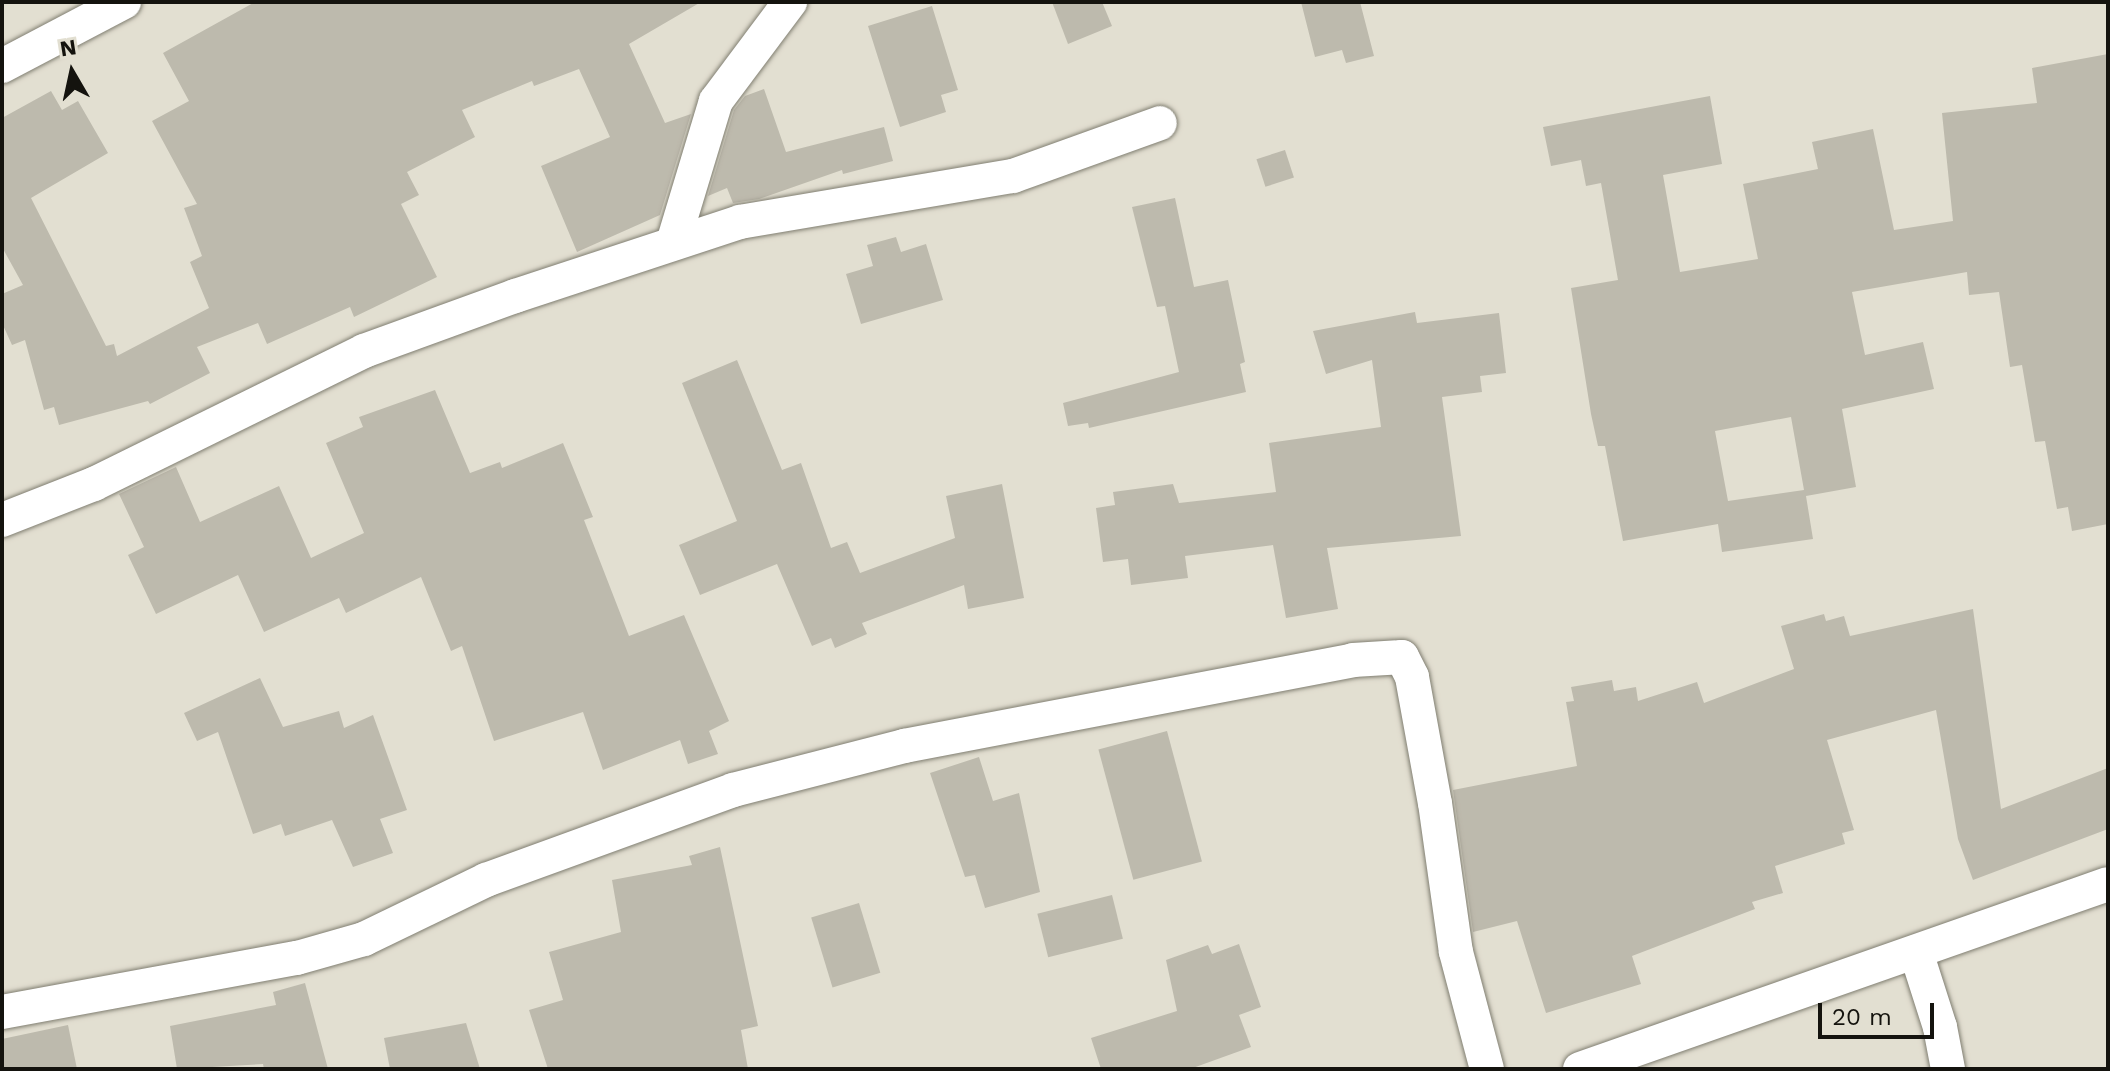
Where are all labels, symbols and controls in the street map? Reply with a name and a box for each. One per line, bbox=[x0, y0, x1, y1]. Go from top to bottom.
north arrow bbox=[32, 32, 112, 112]
text: N bbox=[58, 34, 78, 61]
scale bar bbox=[1822, 987, 1938, 1037]
text: 20 m bbox=[1832, 1003, 1892, 1031]

